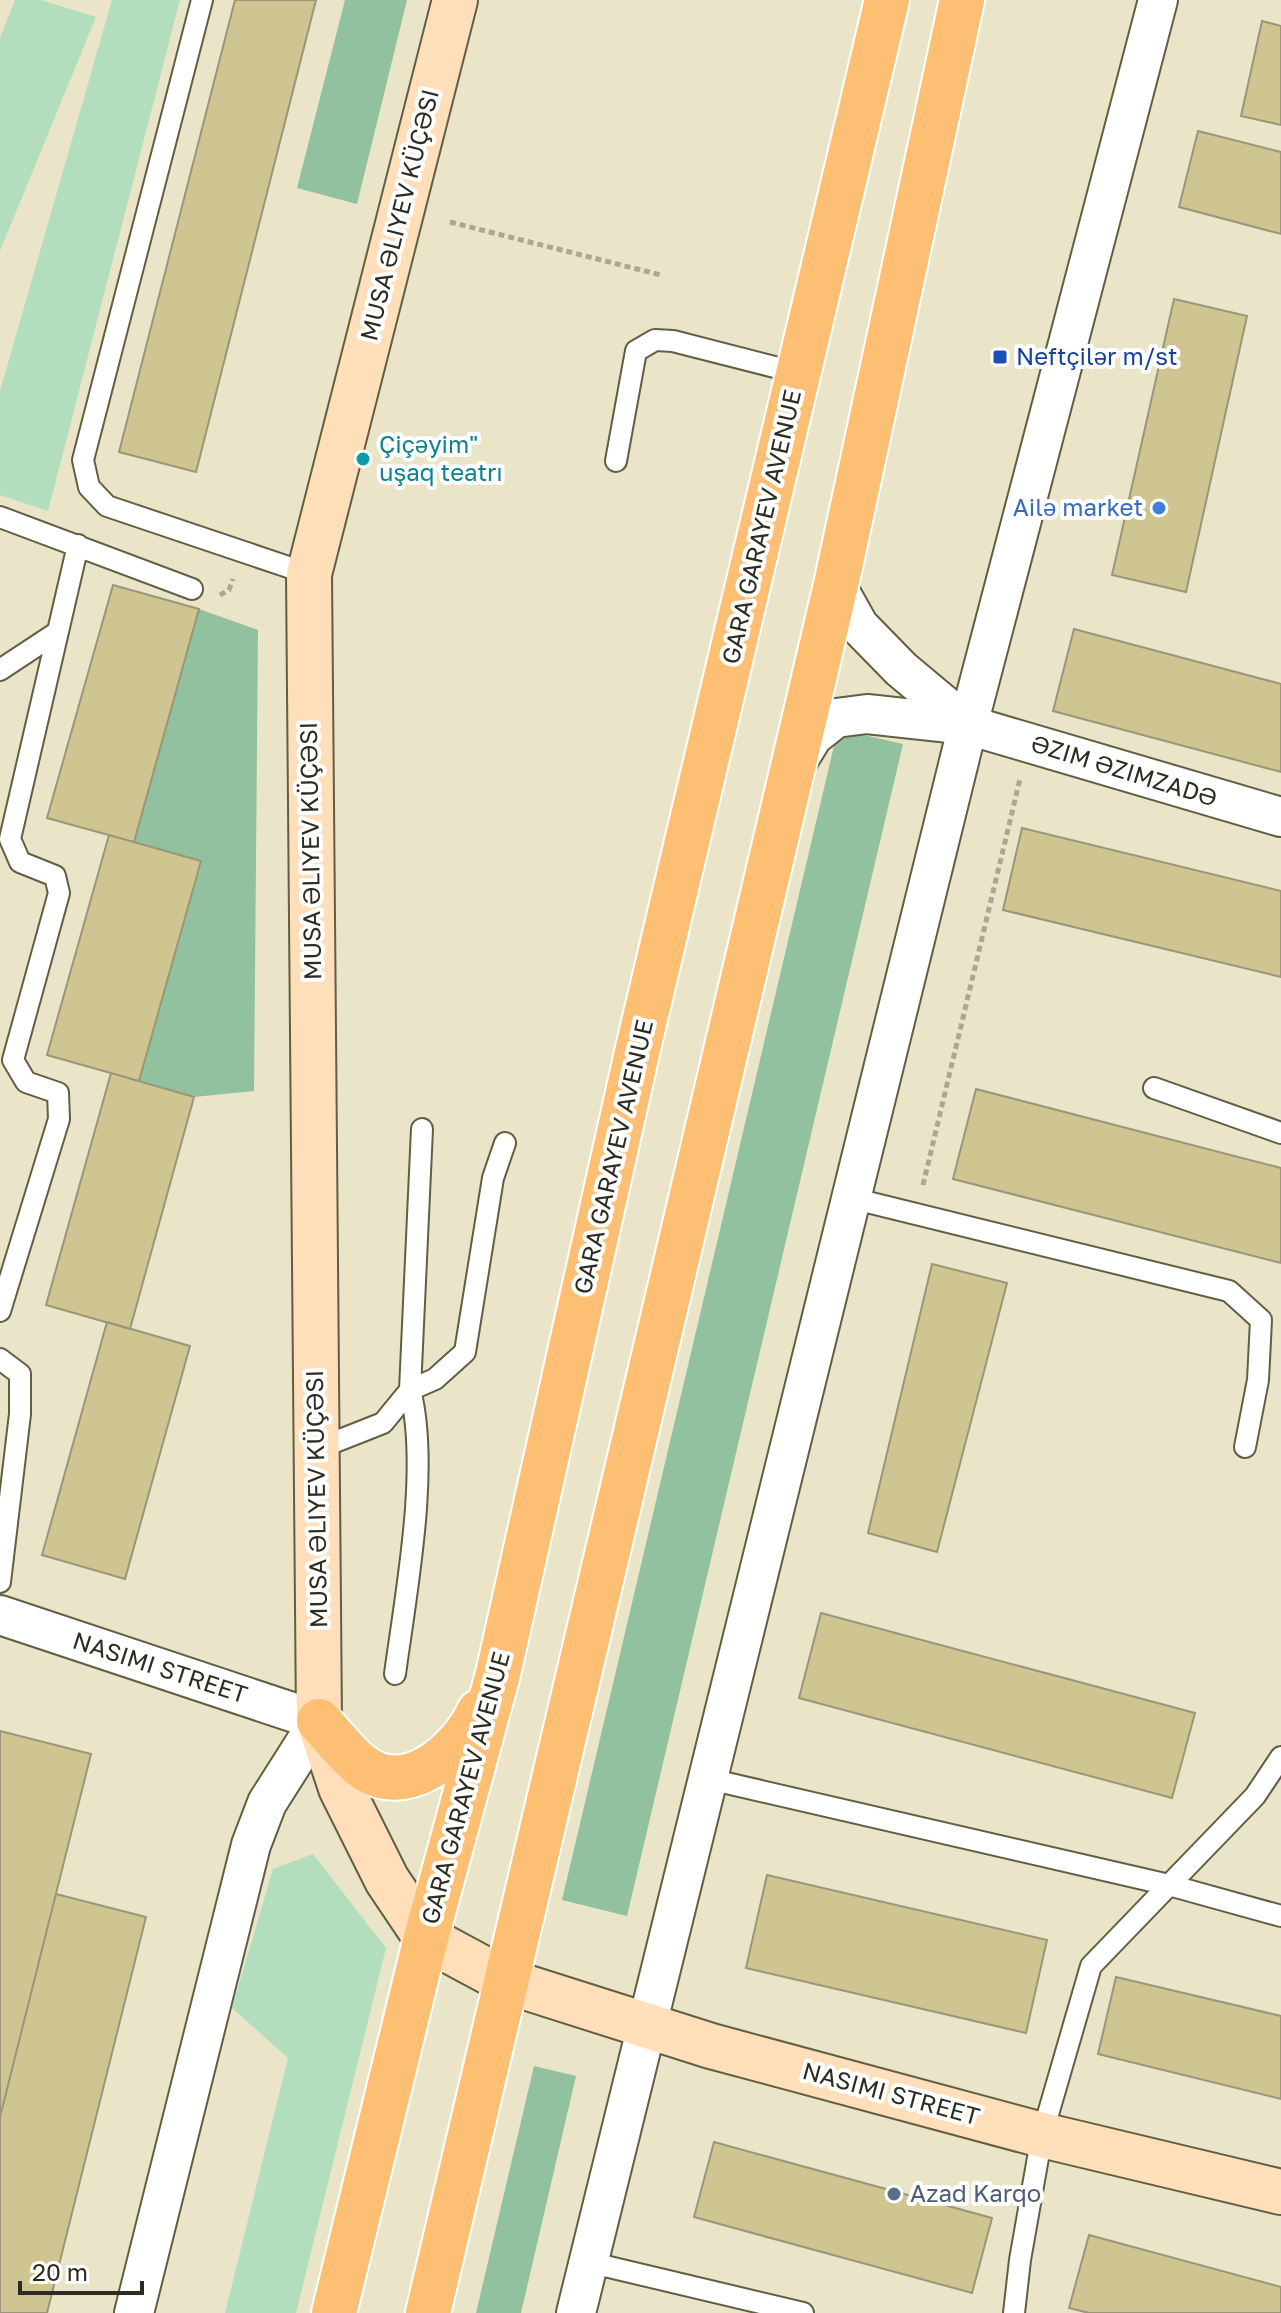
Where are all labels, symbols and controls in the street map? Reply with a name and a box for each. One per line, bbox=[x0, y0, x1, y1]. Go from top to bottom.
street label: MUSA ƏLIYEV KÜÇƏSI bbox=[353, 86, 444, 343]
place label: Neftçilər m/st bbox=[1016, 341, 1178, 370]
marker: Neftçilər m/st bbox=[991, 348, 1009, 366]
street label: GARA GARAYEV AVENUE bbox=[715, 387, 806, 667]
place label: Çiçəyim" uşaq teatrı bbox=[379, 429, 503, 486]
marker: Çiçəyim" uşaq teatrı bbox=[354, 450, 372, 468]
place label: Ailə market bbox=[1013, 492, 1143, 521]
marker: Ailə market bbox=[1150, 499, 1168, 517]
street label: MUSA ƏLIYEV KÜÇƏSI bbox=[293, 722, 326, 980]
street label: ƏZIM ƏZIMZADƏ bbox=[1028, 728, 1221, 812]
street label: GARA GARAYEV AVENUE bbox=[567, 1017, 658, 1297]
street label: MUSA ƏLIYEV KÜÇƏSI bbox=[299, 1370, 332, 1628]
street label: NASIMI STREET bbox=[69, 1625, 252, 1709]
street label: GARA GARAYEV AVENUE bbox=[414, 1648, 515, 1927]
street label: NASIMI STREET bbox=[800, 2055, 983, 2130]
place label: Azad Karqo bbox=[910, 2178, 1041, 2207]
marker: Azad Karqo bbox=[885, 2185, 903, 2203]
scale bar bbox=[20, 2245, 142, 2295]
text: 20 m bbox=[32, 2257, 88, 2286]

